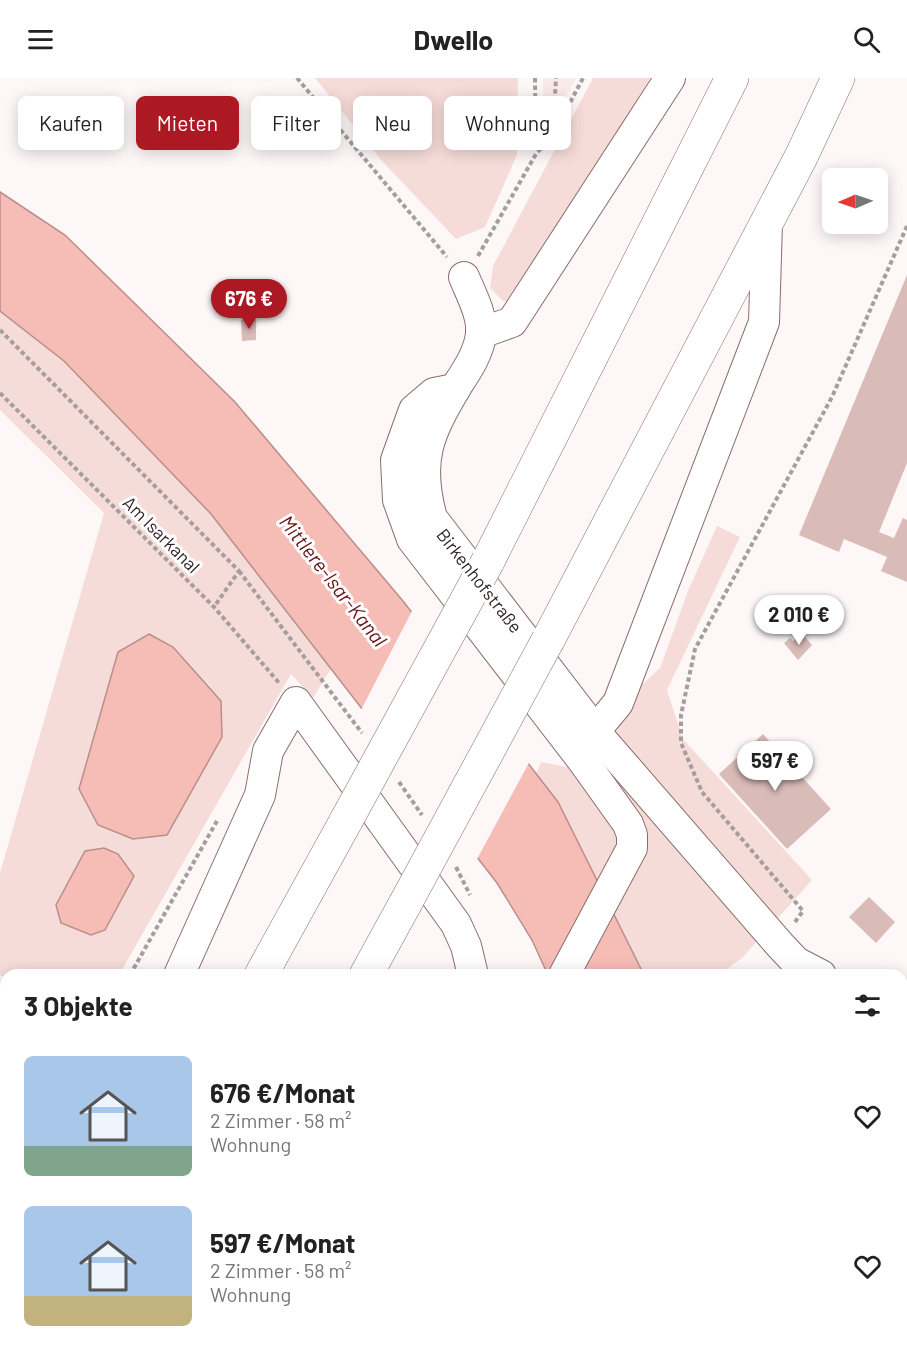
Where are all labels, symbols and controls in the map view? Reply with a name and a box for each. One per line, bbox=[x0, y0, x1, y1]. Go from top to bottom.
icon: menu bbox=[24, 23, 57, 56]
text: Dwello bbox=[414, 23, 493, 55]
icon: search bbox=[850, 23, 883, 56]
chip: Kaufen bbox=[18, 96, 124, 150]
chip: Mieten bbox=[136, 96, 239, 150]
chip: Filter bbox=[251, 96, 341, 150]
chip: Neu bbox=[353, 96, 432, 150]
chip: Wohnung bbox=[444, 96, 571, 150]
north arrow bbox=[822, 168, 888, 234]
map controls bbox=[822, 168, 888, 234]
pin: 676 € bbox=[207, 279, 291, 330]
text: 676 € bbox=[225, 286, 273, 310]
street label: Am Isarkanal bbox=[119, 491, 205, 577]
water label: Mittlere-Isar-Kanal bbox=[275, 510, 393, 651]
street label: Birkenhofstraße bbox=[432, 524, 527, 637]
pin: 2 010 € bbox=[744, 595, 854, 646]
text: 2 010 € bbox=[768, 602, 830, 626]
pin: 597 € bbox=[733, 741, 817, 792]
text: 597 € bbox=[751, 748, 799, 772]
icon: filters bbox=[851, 989, 884, 1022]
text: 3 Objekte bbox=[24, 990, 133, 1021]
text: 676 €/Monat bbox=[210, 1077, 355, 1108]
icon: home bbox=[72, 1080, 144, 1152]
icon: heart bbox=[851, 1100, 884, 1133]
text: 2 Zimmer · 58 m² bbox=[210, 1108, 352, 1132]
text: Wohnung bbox=[210, 1132, 291, 1156]
text: 597 €/Monat bbox=[210, 1227, 355, 1258]
icon: home bbox=[72, 1230, 144, 1302]
icon: heart bbox=[851, 1250, 884, 1283]
text: 2 Zimmer · 58 m² bbox=[210, 1258, 352, 1282]
text: Wohnung bbox=[210, 1282, 291, 1306]

